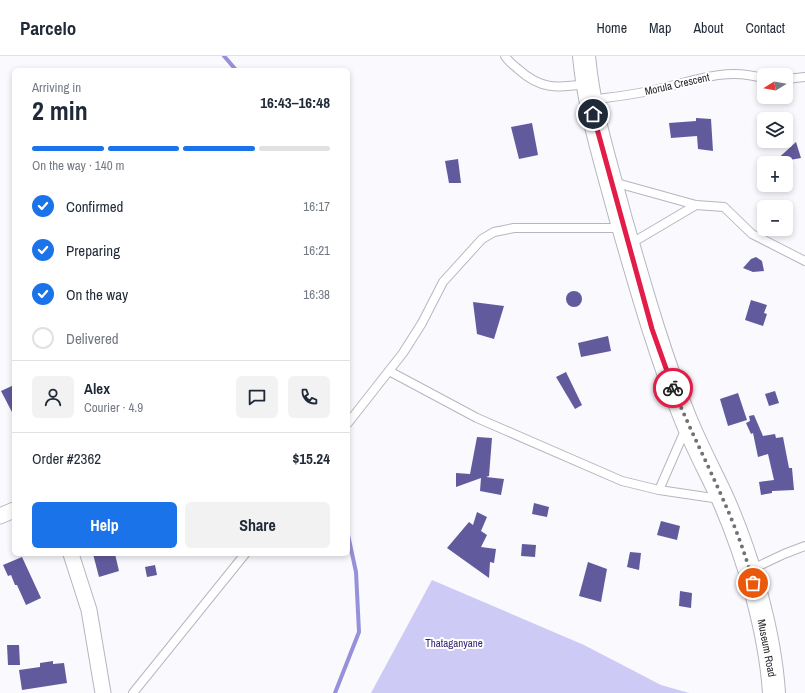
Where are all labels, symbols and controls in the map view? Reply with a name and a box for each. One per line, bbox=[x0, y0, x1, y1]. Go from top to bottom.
text: Parcelo bbox=[20, 15, 76, 41]
text: Home bbox=[596, 19, 627, 37]
text: Map bbox=[649, 19, 671, 37]
text: About bbox=[693, 19, 723, 37]
text: Contact bbox=[745, 19, 785, 37]
north arrow bbox=[757, 68, 793, 104]
map controls bbox=[757, 68, 793, 236]
street label: Morula Crescent bbox=[643, 70, 711, 98]
text: Arriving in bbox=[32, 79, 81, 96]
text: 16:43–16:48 bbox=[260, 92, 330, 113]
text: 2 min bbox=[32, 93, 88, 128]
pin bbox=[576, 97, 610, 131]
icon: home bbox=[582, 103, 604, 125]
button: layers bbox=[757, 112, 793, 148]
button: + bbox=[757, 156, 793, 192]
text: On the way · 140 m bbox=[32, 157, 124, 174]
icon: check bbox=[32, 195, 54, 217]
text: Confirmed bbox=[66, 196, 123, 217]
text: 16:17 bbox=[303, 198, 330, 215]
button: − bbox=[757, 200, 793, 236]
icon: check bbox=[32, 239, 54, 261]
text: Preparing bbox=[66, 240, 120, 261]
text: 16:21 bbox=[303, 242, 330, 259]
icon: check bbox=[32, 283, 54, 305]
text: On the way bbox=[66, 284, 128, 305]
text: 16:38 bbox=[303, 286, 330, 303]
text: Delivered bbox=[66, 328, 119, 349]
courier bbox=[653, 368, 693, 408]
button: person bbox=[32, 376, 74, 418]
button: chat bbox=[236, 376, 278, 418]
button: phone bbox=[288, 376, 330, 418]
icon: bike bbox=[662, 377, 684, 399]
text: Alex bbox=[84, 378, 110, 399]
text: Courier · 4.9 bbox=[84, 399, 143, 416]
text: Order #2362 bbox=[32, 448, 101, 469]
text: $15.24 bbox=[292, 448, 330, 469]
button: Help bbox=[32, 502, 177, 548]
button: Share bbox=[185, 502, 330, 548]
pin bbox=[736, 566, 770, 600]
icon: bag bbox=[742, 572, 764, 594]
street label: Museum Road bbox=[755, 618, 779, 678]
park label: Thataganyane bbox=[425, 636, 483, 650]

